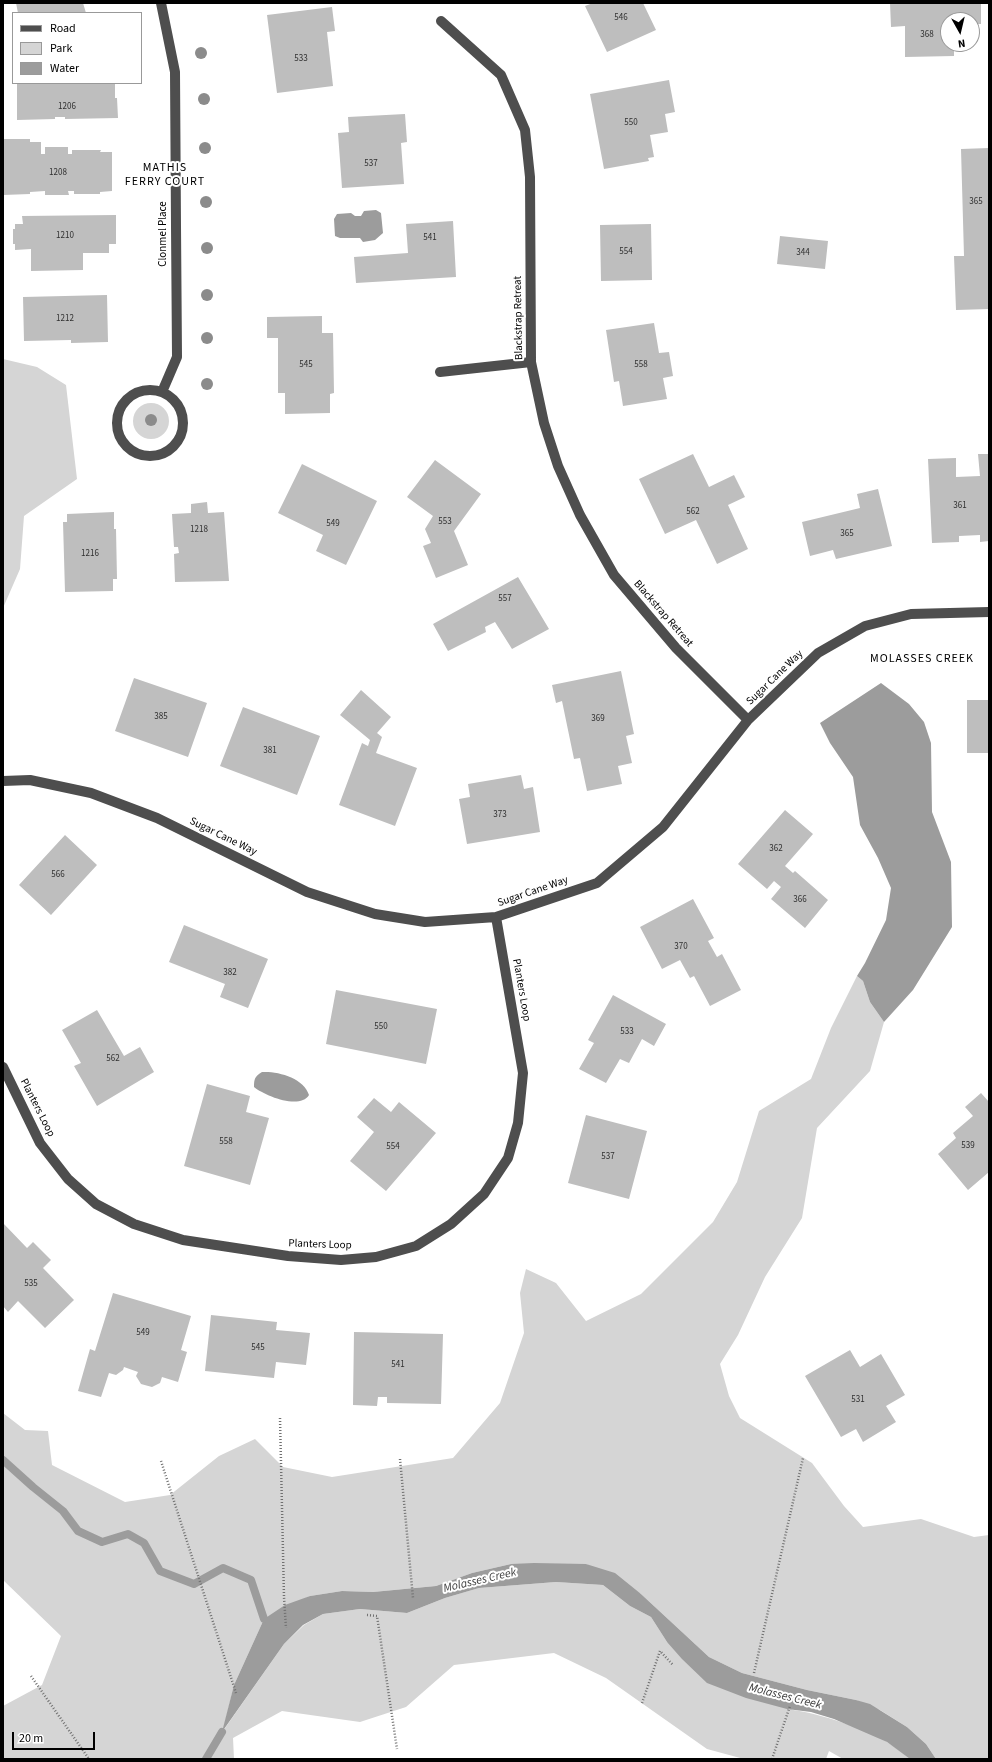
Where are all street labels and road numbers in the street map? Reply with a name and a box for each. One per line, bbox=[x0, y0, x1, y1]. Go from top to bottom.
street label: Clonmel Place bbox=[157, 201, 171, 267]
street label: Blackstrap Retreat bbox=[512, 276, 526, 360]
street label: Blackstrap Retreat bbox=[630, 578, 696, 650]
street label: Sugar Cane Way bbox=[744, 648, 806, 708]
street label: Sugar Cane Way bbox=[187, 815, 259, 859]
street label: Sugar Cane Way bbox=[496, 874, 570, 910]
street label: Planters Loop bbox=[509, 958, 533, 1022]
street label: Planters Loop bbox=[17, 1077, 57, 1139]
street label: Planters Loop bbox=[288, 1237, 352, 1253]

